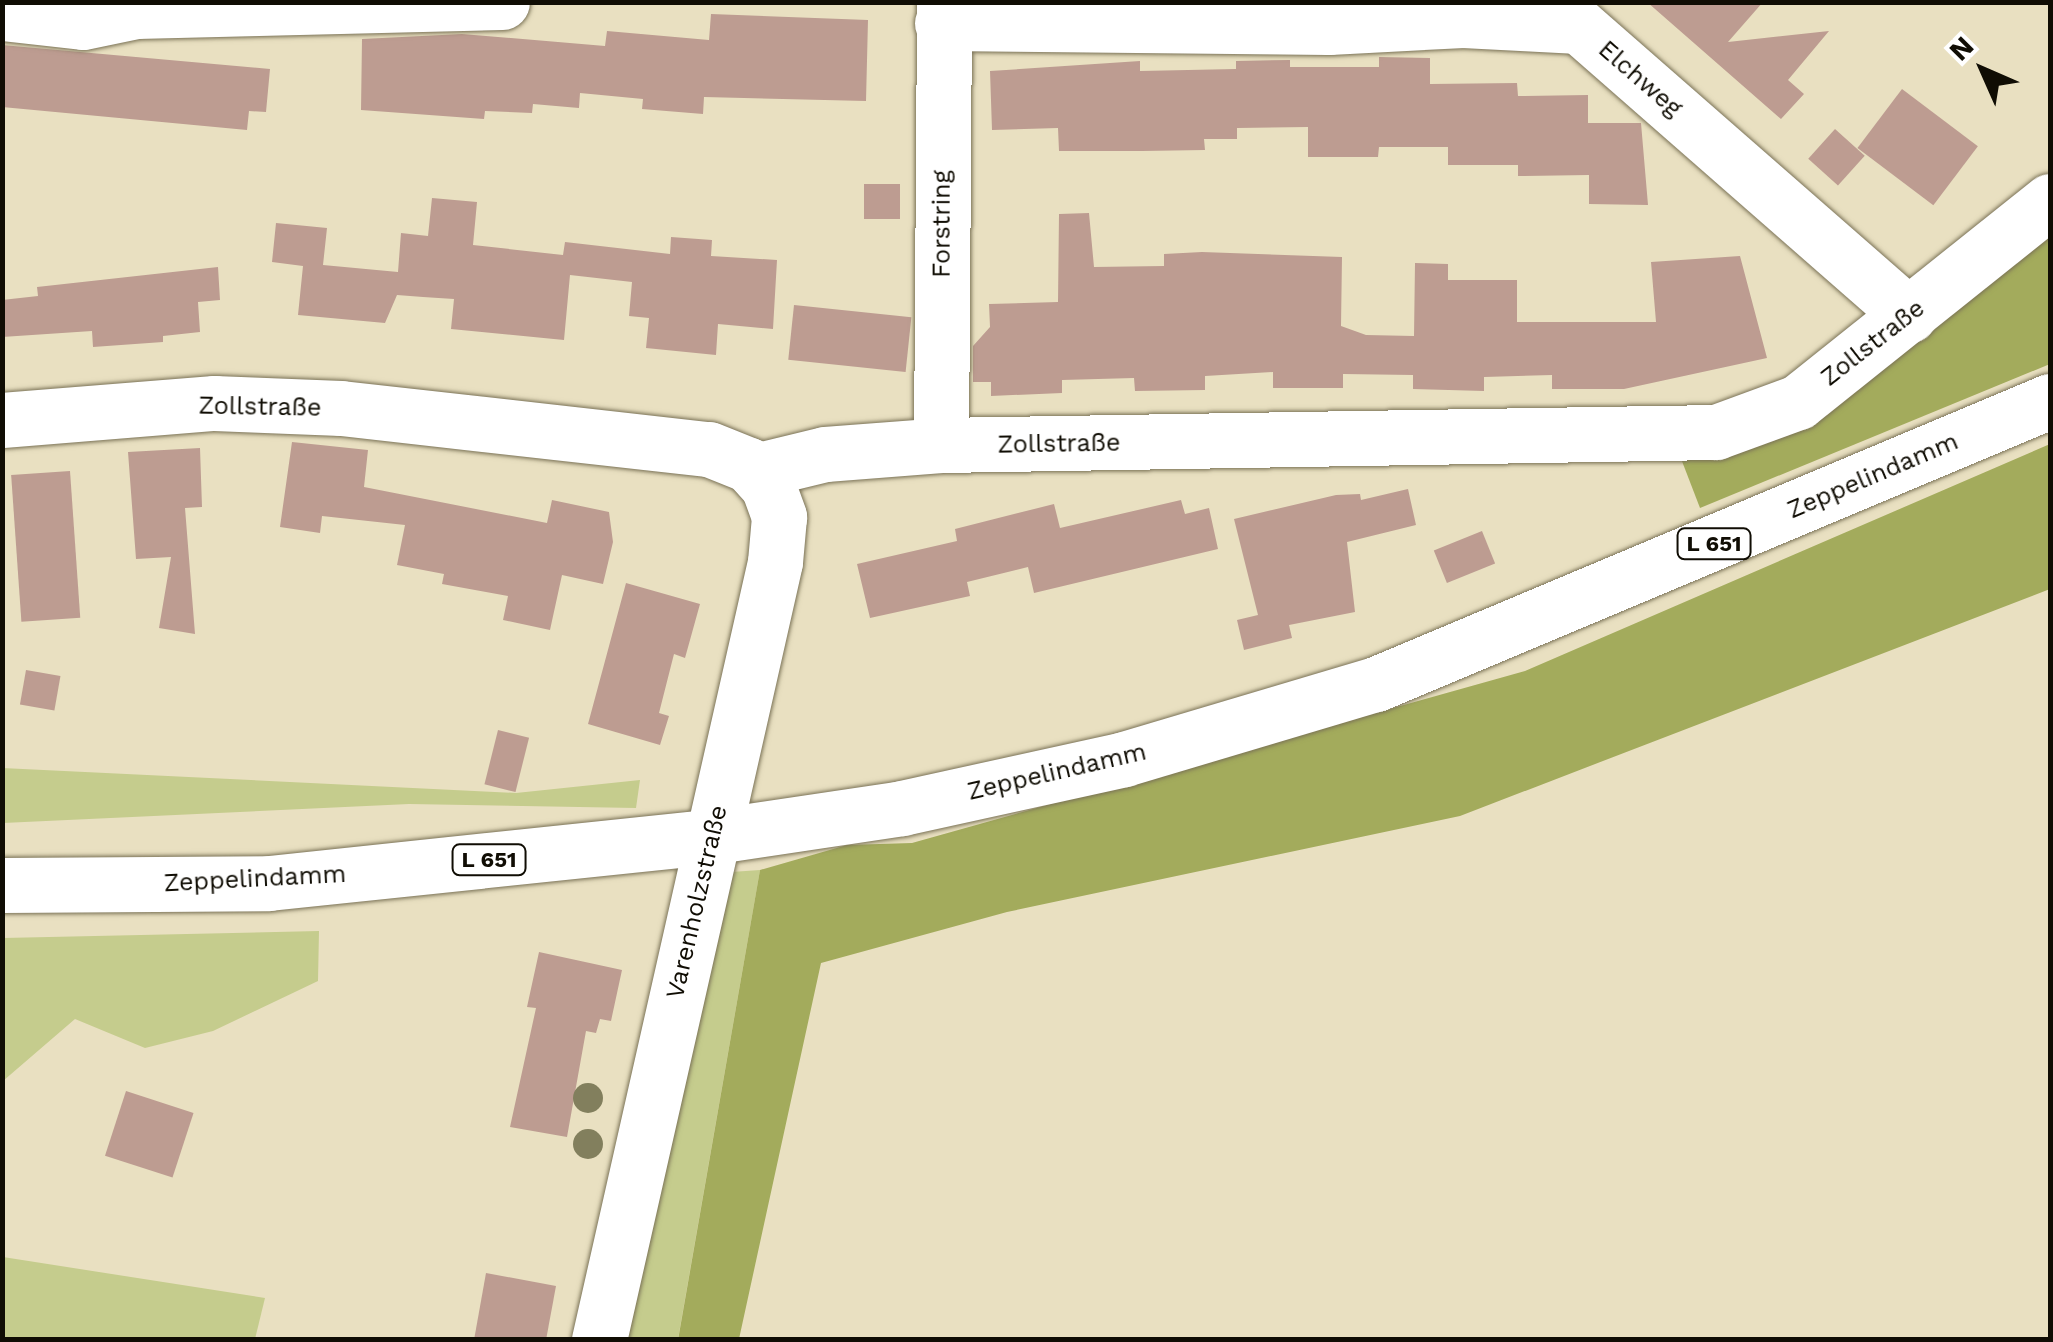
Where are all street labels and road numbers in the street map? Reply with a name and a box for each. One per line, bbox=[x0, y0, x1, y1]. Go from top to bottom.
street label: Elchweg bbox=[1592, 35, 1688, 123]
street label: Forstring bbox=[927, 170, 957, 278]
street label: Zollstraße bbox=[1815, 293, 1931, 393]
street label: Zollstraße bbox=[198, 391, 322, 423]
street label: Zeppelindamm bbox=[1783, 427, 1963, 525]
street label: Zollstraße bbox=[997, 428, 1121, 460]
road number: L 651 bbox=[1674, 527, 1754, 561]
street label: Zeppelindamm bbox=[965, 737, 1149, 807]
street label: Varenholzstraße bbox=[660, 802, 734, 1002]
road number: L 651 bbox=[449, 843, 529, 877]
street label: Zeppelindamm bbox=[163, 859, 347, 899]

